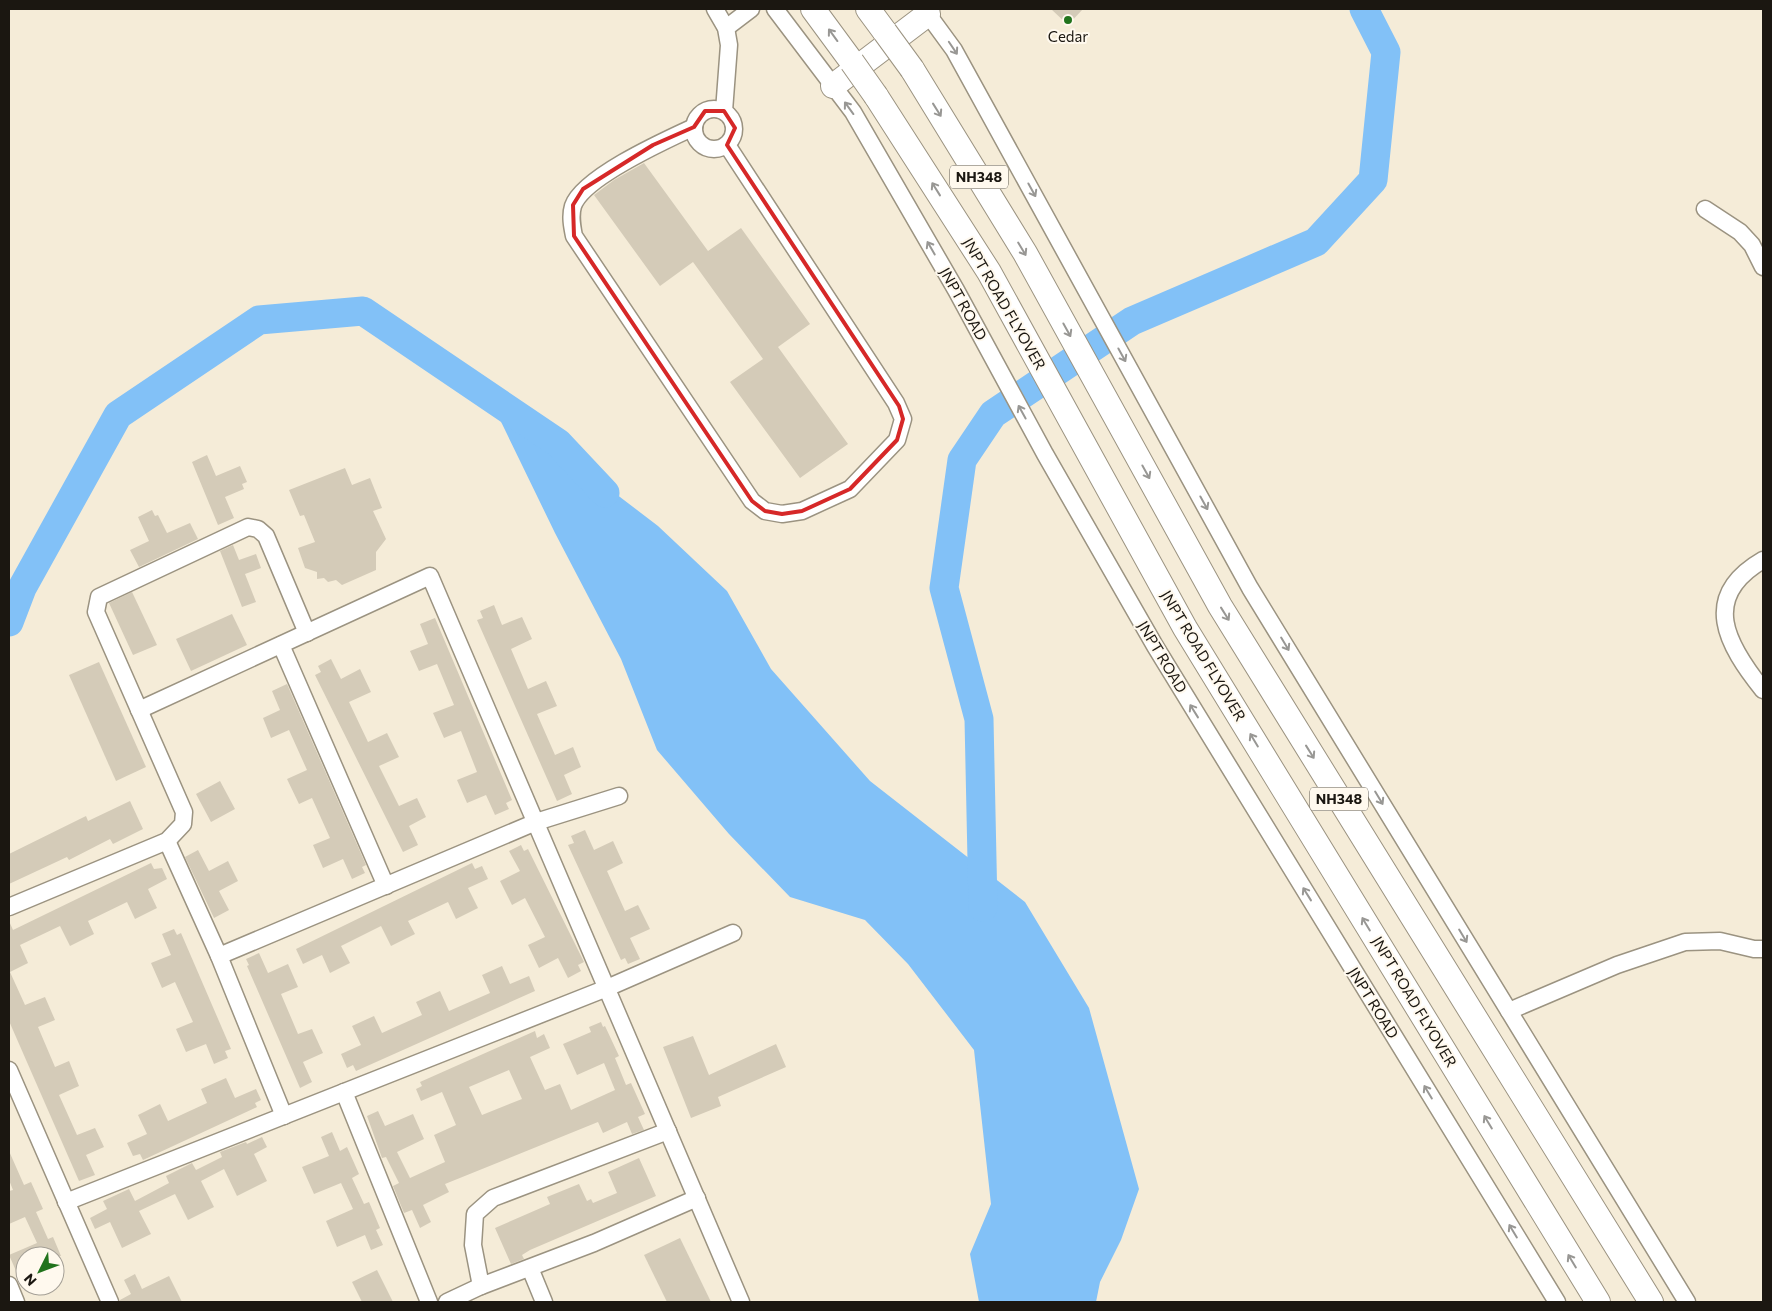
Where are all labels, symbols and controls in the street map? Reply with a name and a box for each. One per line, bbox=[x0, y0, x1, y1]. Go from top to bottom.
marker: Cedar bbox=[1062, 14, 1074, 26]
place label: Cedar bbox=[1048, 27, 1088, 45]
one-way arrow bbox=[828, 29, 838, 43]
one-way arrow bbox=[948, 41, 958, 55]
one-way arrow bbox=[844, 101, 854, 115]
one-way arrow bbox=[933, 103, 943, 117]
road number: NH348 bbox=[950, 166, 1008, 188]
one-way arrow bbox=[930, 182, 940, 196]
one-way arrow bbox=[1028, 182, 1037, 197]
street label: JNPT ROAD FLYOVER bbox=[960, 234, 1050, 373]
one-way arrow bbox=[926, 241, 936, 255]
one-way arrow bbox=[1018, 241, 1028, 255]
street label: JNPT ROAD bbox=[936, 264, 991, 343]
one-way arrow bbox=[1063, 322, 1072, 337]
one-way arrow bbox=[1118, 347, 1128, 361]
one-way arrow bbox=[1017, 404, 1027, 419]
one-way arrow bbox=[1141, 464, 1151, 479]
one-way arrow bbox=[1199, 496, 1209, 511]
street label: JNPT ROAD FLYOVER bbox=[1157, 587, 1249, 725]
one-way arrow bbox=[1220, 607, 1230, 621]
street label: JNPT ROAD bbox=[1134, 618, 1190, 696]
one-way arrow bbox=[1280, 637, 1290, 651]
one-way arrow bbox=[1189, 704, 1199, 718]
one-way arrow bbox=[1248, 734, 1258, 748]
one-way arrow bbox=[1306, 745, 1316, 759]
road number: NH348 bbox=[1310, 788, 1368, 811]
one-way arrow bbox=[1374, 790, 1384, 804]
one-way arrow bbox=[1301, 888, 1311, 902]
one-way arrow bbox=[1361, 917, 1371, 931]
one-way arrow bbox=[1459, 929, 1469, 943]
street label: JNPT ROAD FLYOVER bbox=[1368, 933, 1460, 1071]
street label: JNPT ROAD bbox=[1344, 964, 1402, 1042]
one-way arrow bbox=[1423, 1086, 1433, 1100]
one-way arrow bbox=[1482, 1116, 1492, 1130]
one-way arrow bbox=[1508, 1224, 1518, 1238]
north arrow bbox=[15, 1246, 65, 1296]
one-way arrow bbox=[1567, 1254, 1577, 1268]
text: N bbox=[20, 1270, 40, 1290]

